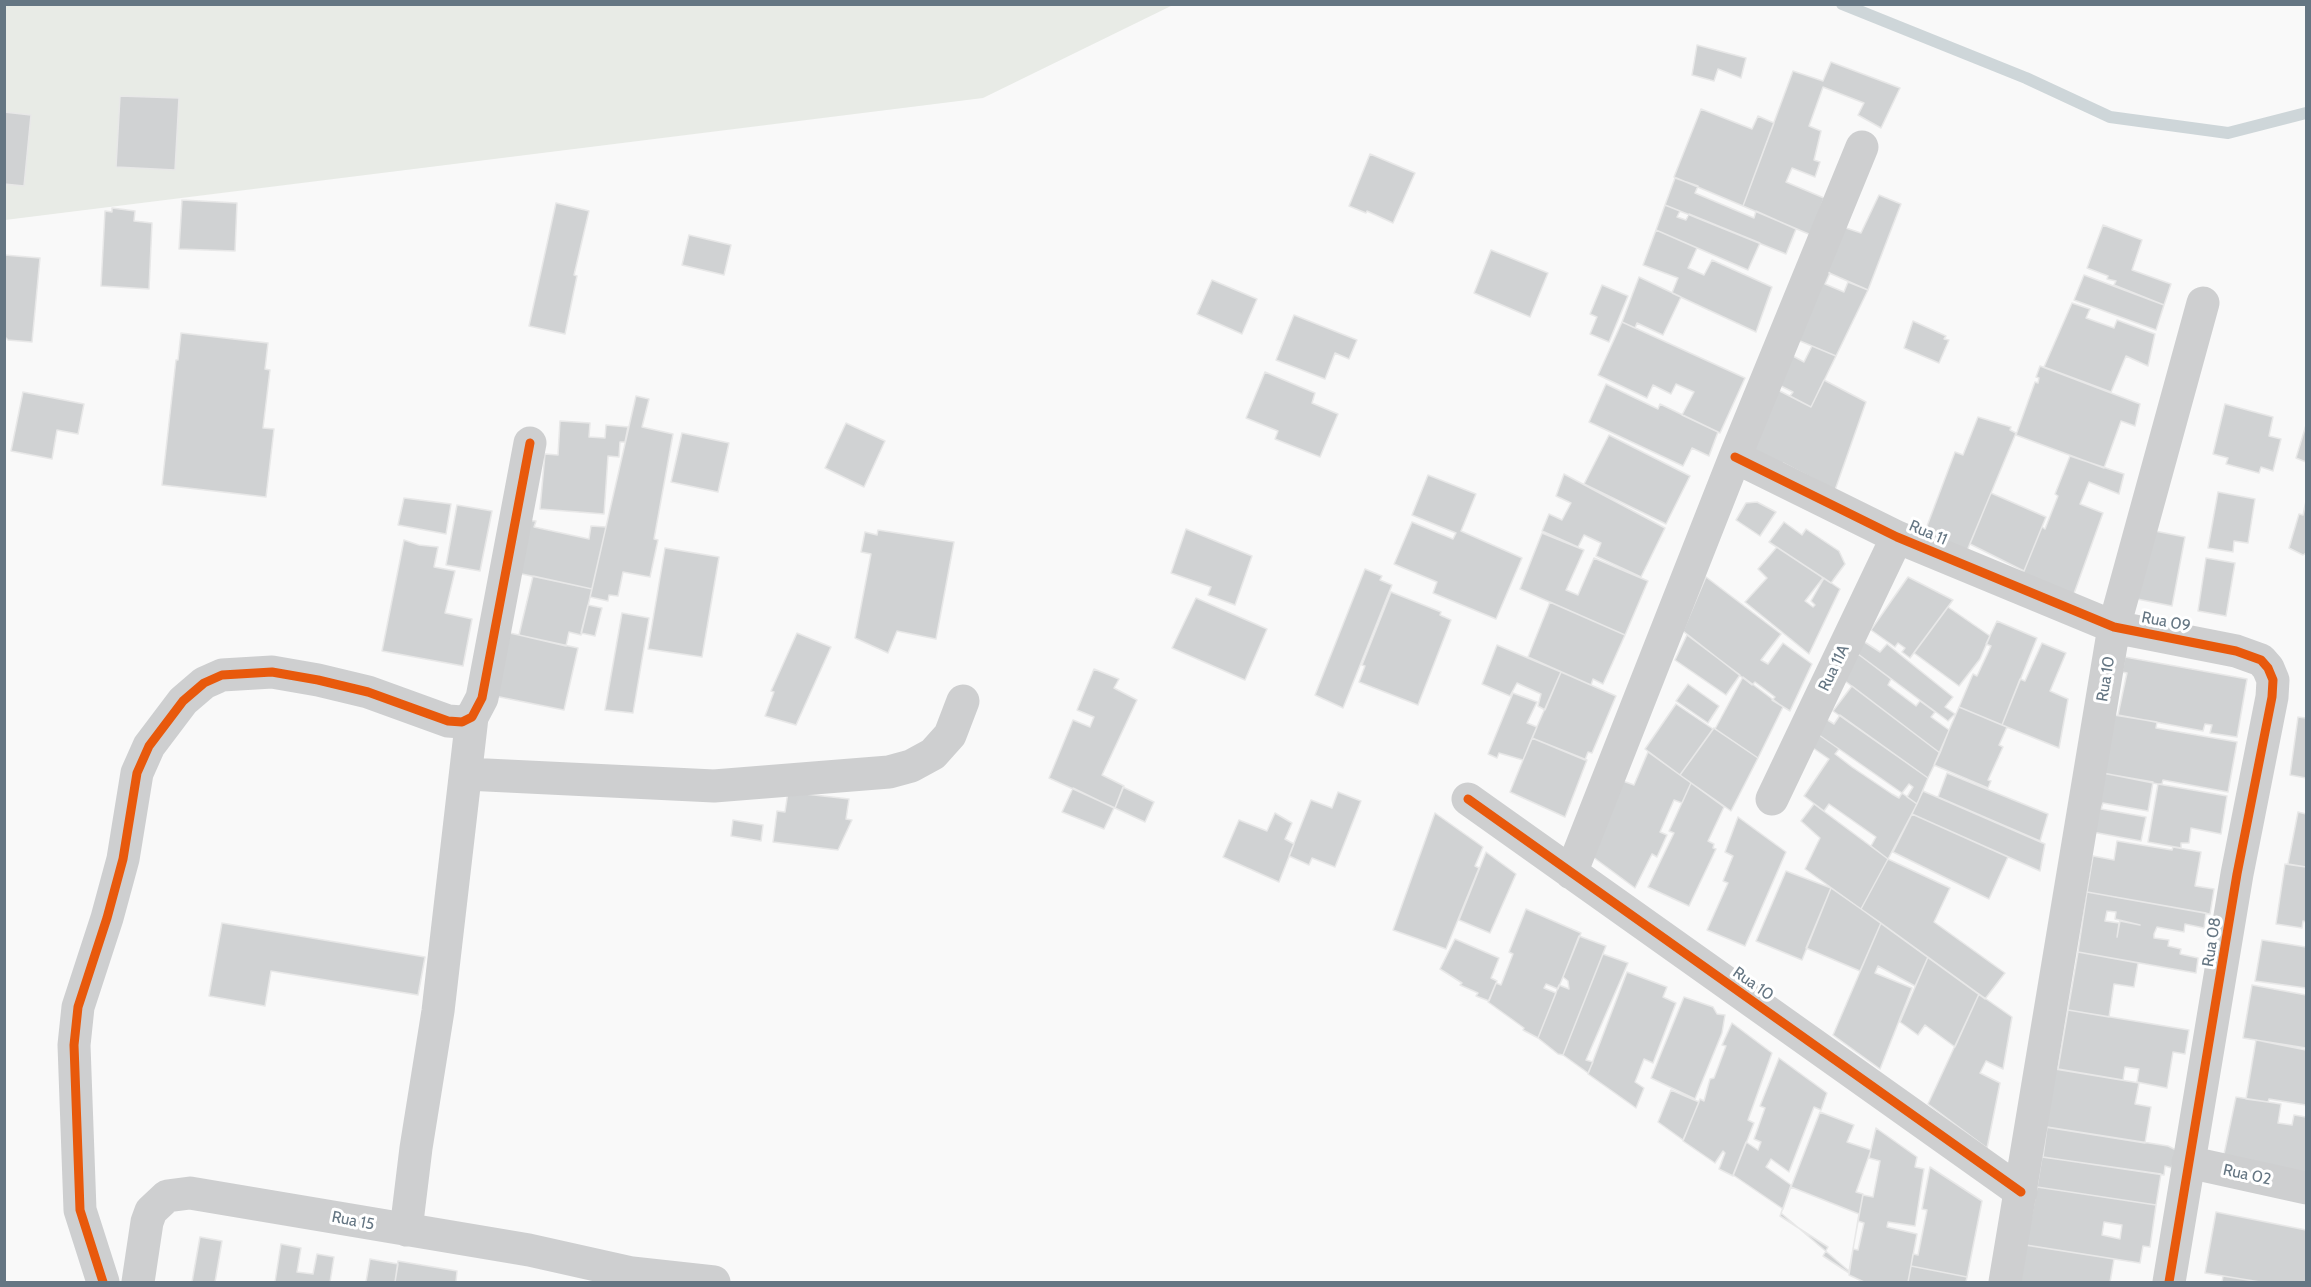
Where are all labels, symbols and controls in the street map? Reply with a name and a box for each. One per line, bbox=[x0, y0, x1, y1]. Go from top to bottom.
street label: Rua 11 bbox=[1906, 516, 1950, 550]
street label: Rua 09 bbox=[2140, 608, 2192, 636]
street label: Rua 11A bbox=[1815, 642, 1853, 694]
street label: Rua 10 bbox=[2093, 655, 2119, 703]
street label: Rua 08 bbox=[2199, 916, 2225, 968]
street label: Rua 10 bbox=[1729, 963, 1777, 1005]
street label: Rua 02 bbox=[2221, 1161, 2273, 1189]
street label: Rua 15 bbox=[330, 1207, 376, 1235]

